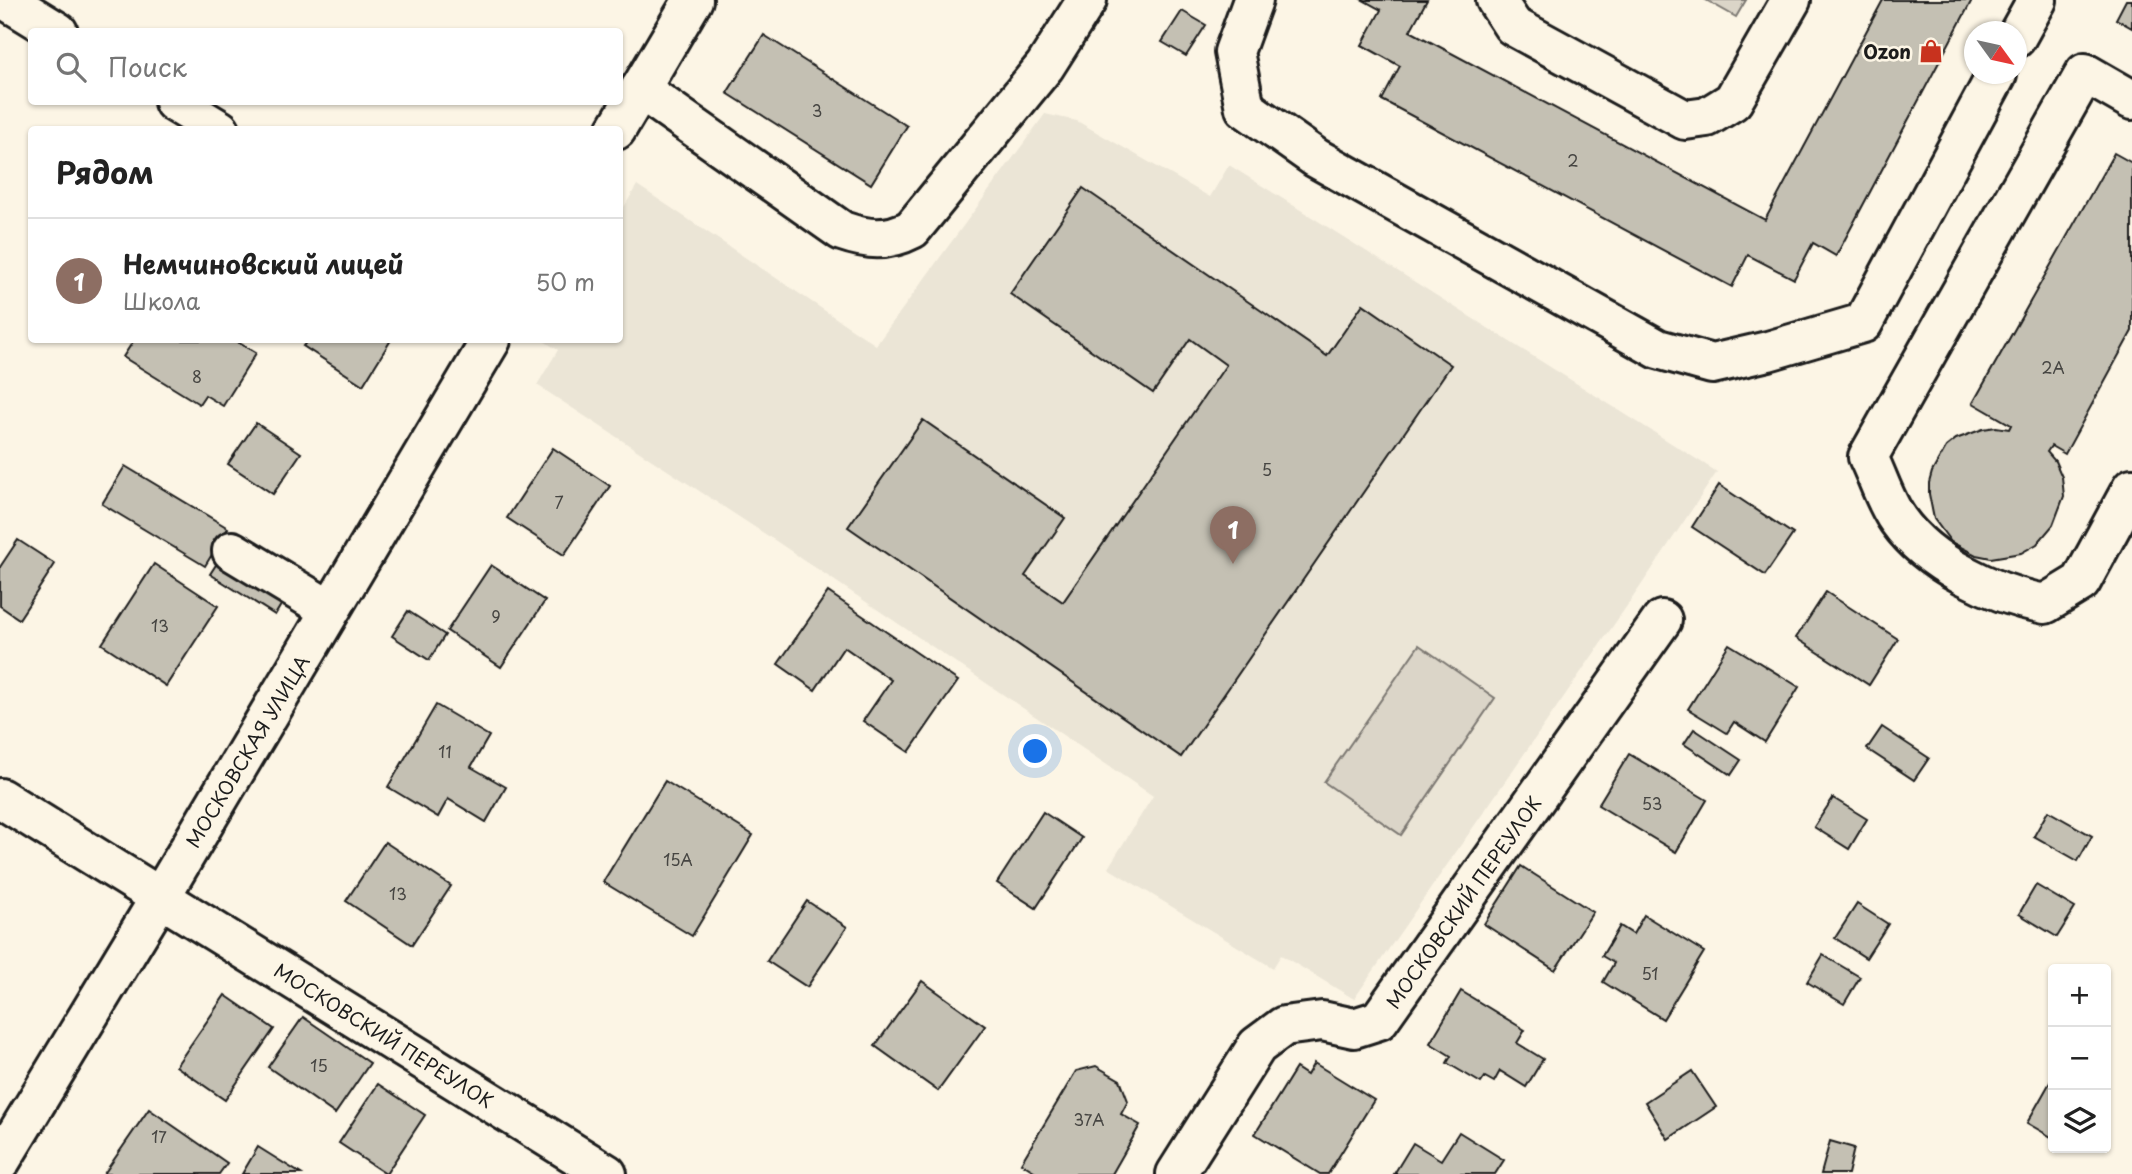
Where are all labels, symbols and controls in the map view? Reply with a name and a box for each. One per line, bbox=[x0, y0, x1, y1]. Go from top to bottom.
north arrow bbox=[1964, 21, 2027, 84]
search box bbox=[28, 28, 623, 105]
place label: Ozon bbox=[1863, 37, 1911, 65]
shop icon: Ozon bbox=[1917, 37, 1945, 65]
text: Поиск bbox=[108, 47, 187, 86]
icon: search bbox=[52, 48, 90, 86]
house number: 3 bbox=[812, 98, 822, 122]
house number: 2 bbox=[1567, 148, 1579, 172]
text: Рядом bbox=[56, 149, 154, 194]
text: Немчиновский лицей bbox=[123, 244, 404, 283]
text: 1 bbox=[74, 264, 85, 299]
text: 50 m bbox=[535, 264, 595, 299]
text: Школа bbox=[123, 283, 200, 318]
house number: 2А bbox=[2041, 355, 2065, 379]
house number: 8 bbox=[192, 364, 202, 388]
house number: 5 bbox=[1262, 457, 1272, 481]
house number: 7 bbox=[554, 490, 564, 514]
pin: 1 bbox=[1210, 506, 1256, 564]
house number: 9 bbox=[491, 604, 501, 628]
house number: 13 bbox=[151, 613, 169, 637]
street label: МОСКОВСКАЯ УЛИЦА bbox=[178, 649, 316, 853]
your location bbox=[1018, 734, 1052, 768]
house number: 11 bbox=[438, 739, 452, 763]
street label: МОСКОВСКИЙ ПЕРЕУЛОК bbox=[1379, 790, 1547, 1014]
house number: 53 bbox=[1642, 791, 1662, 815]
house number: 15А bbox=[663, 847, 693, 871]
house number: 13 bbox=[389, 881, 407, 905]
street label: МОСКОВСКИЙ ПЕРЕУЛОК bbox=[269, 956, 499, 1114]
house number: 51 bbox=[1641, 961, 1659, 985]
map controls bbox=[2048, 964, 2111, 1153]
button: + bbox=[2048, 964, 2111, 1027]
button: − bbox=[2048, 1027, 2111, 1090]
house number: 15 bbox=[310, 1053, 328, 1077]
button: layers bbox=[2048, 1090, 2111, 1153]
house number: 37А bbox=[1073, 1107, 1105, 1131]
house number: 17 bbox=[151, 1124, 167, 1148]

